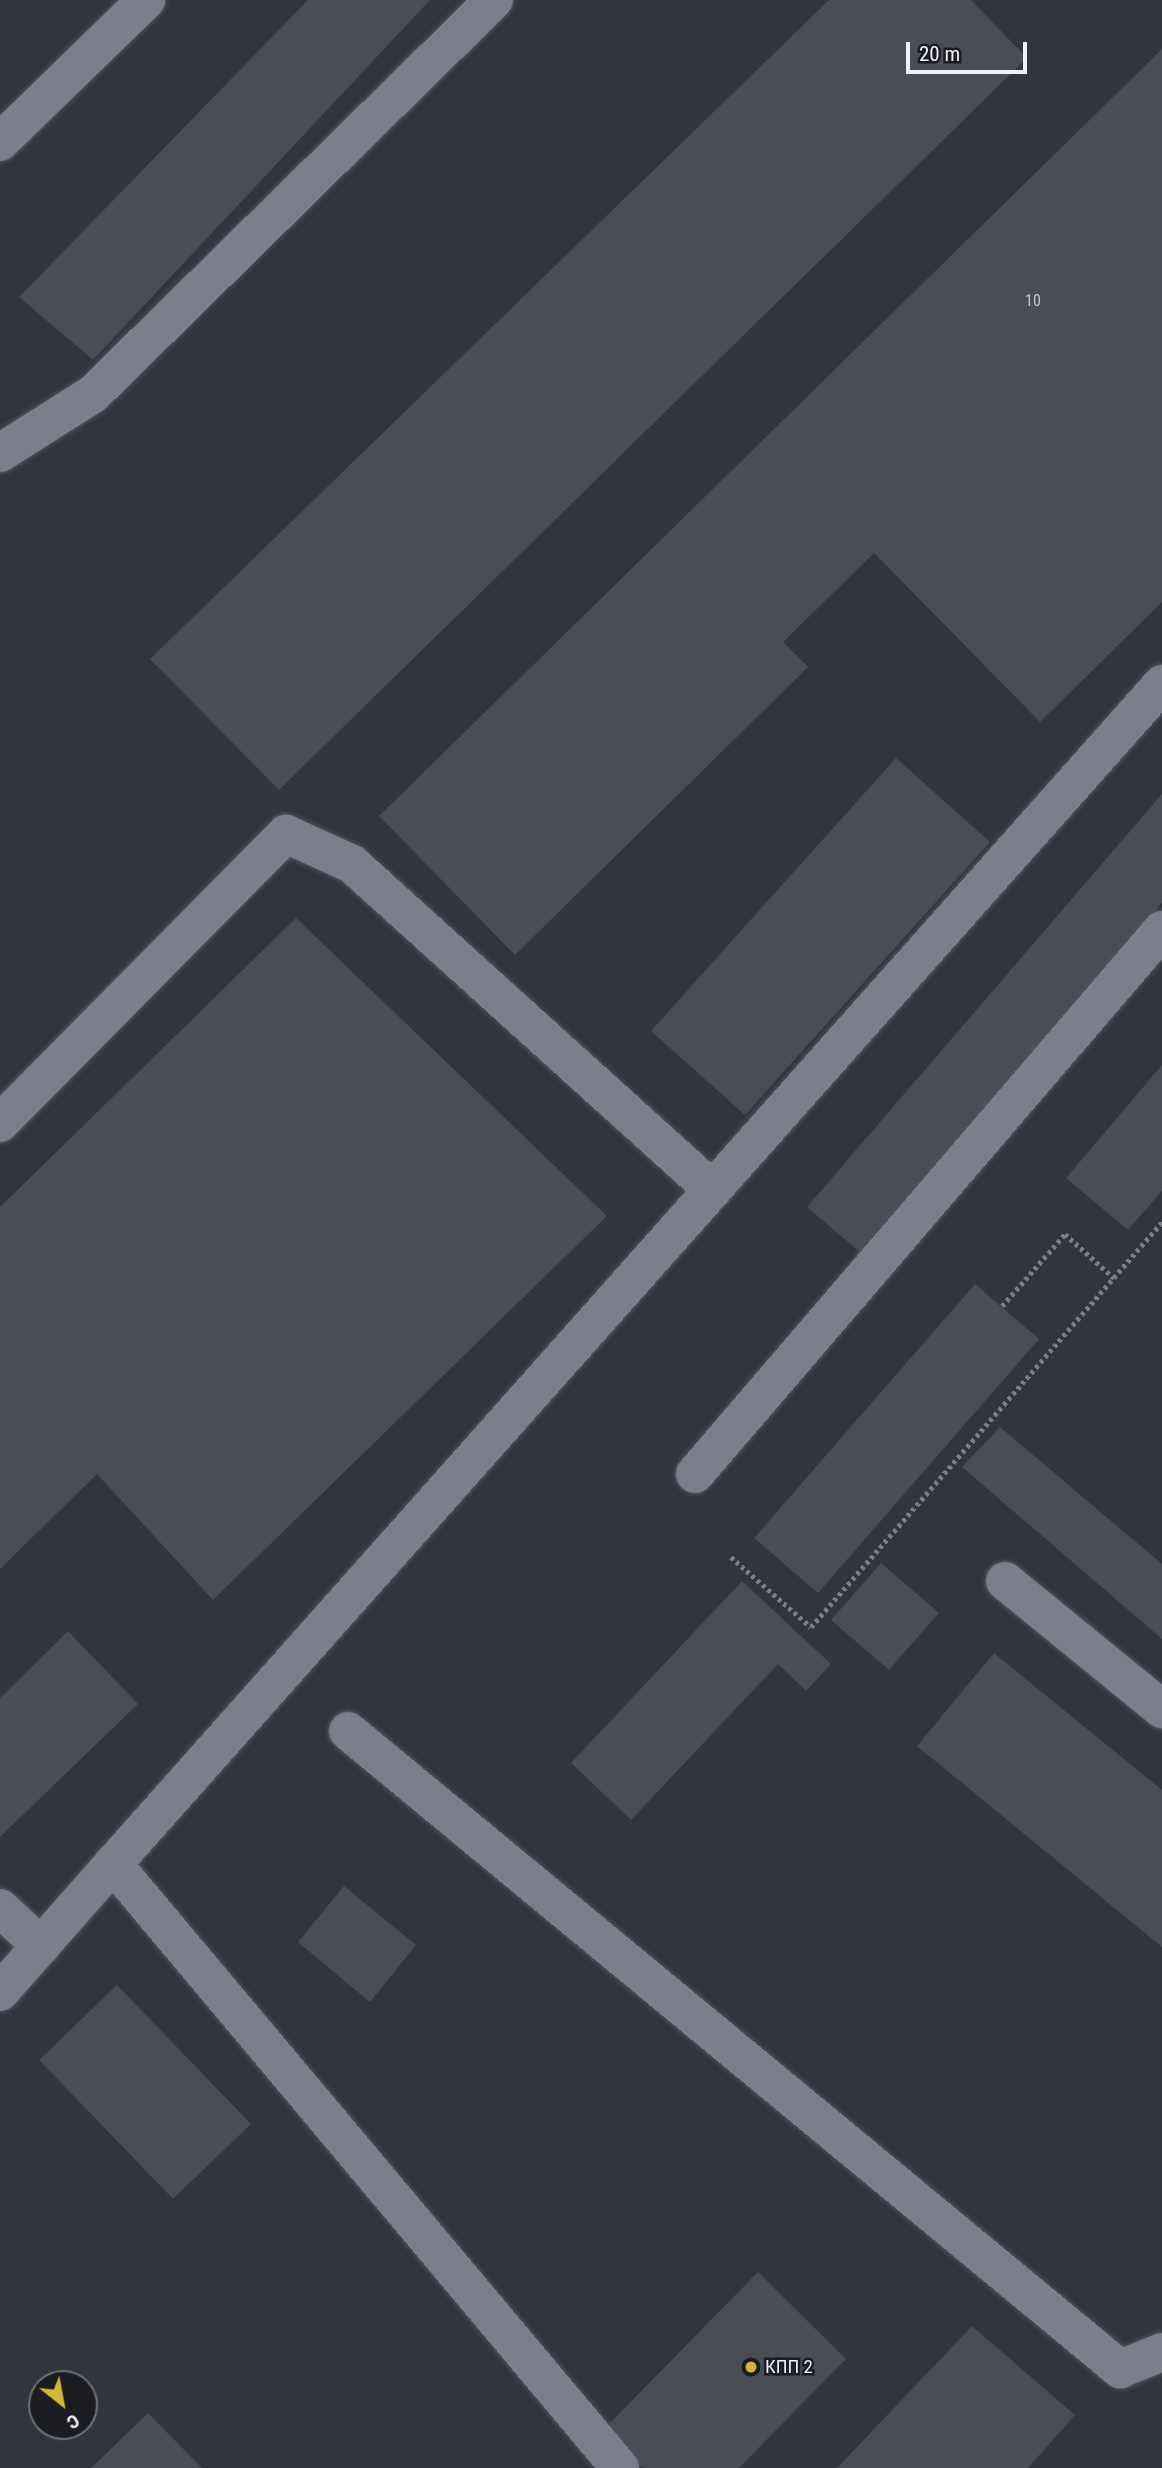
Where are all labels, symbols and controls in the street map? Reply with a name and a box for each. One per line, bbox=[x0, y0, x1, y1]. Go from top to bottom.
scale bar bbox=[910, 28, 1031, 72]
text: 20 m bbox=[919, 42, 960, 66]
house number: 10 bbox=[1025, 291, 1041, 311]
place label: КПП 2 bbox=[765, 2356, 813, 2378]
marker: КПП 2 bbox=[743, 2359, 759, 2375]
north arrow bbox=[28, 2370, 98, 2440]
text: С bbox=[62, 2409, 84, 2434]

